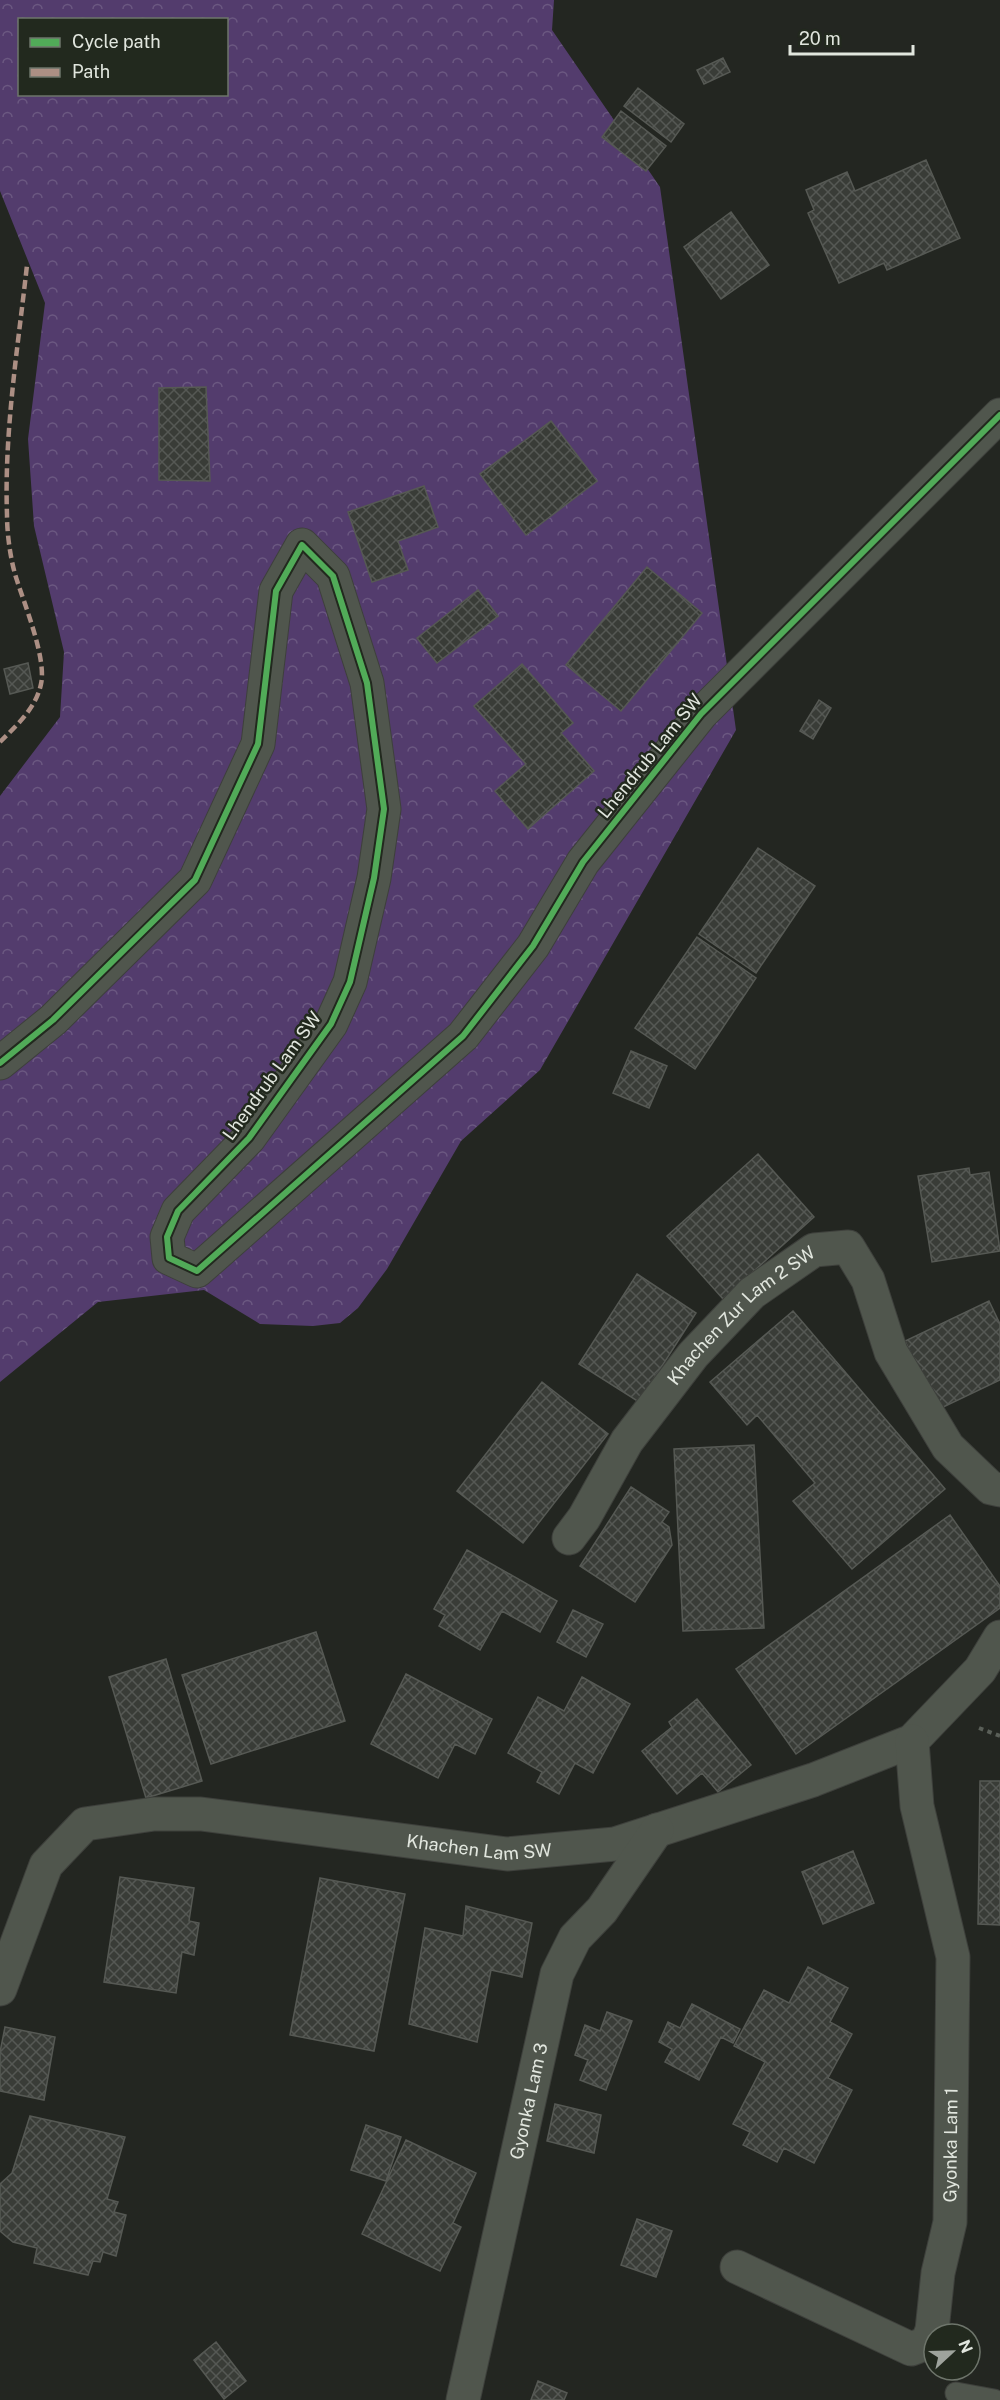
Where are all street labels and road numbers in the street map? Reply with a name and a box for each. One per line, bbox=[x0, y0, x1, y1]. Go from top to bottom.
street label: Lhendrub Lam SW bbox=[593, 689, 706, 822]
street label: Lhendrub Lam SW bbox=[218, 1007, 325, 1144]
street label: Khachen Zur Lam 2 SW bbox=[663, 1242, 819, 1389]
street label: Khachen Lam SW bbox=[405, 1830, 553, 1864]
street label: Gyonka Lam 3 bbox=[505, 2041, 552, 2161]
street label: Gyonka Lam 1 bbox=[939, 2088, 962, 2203]

